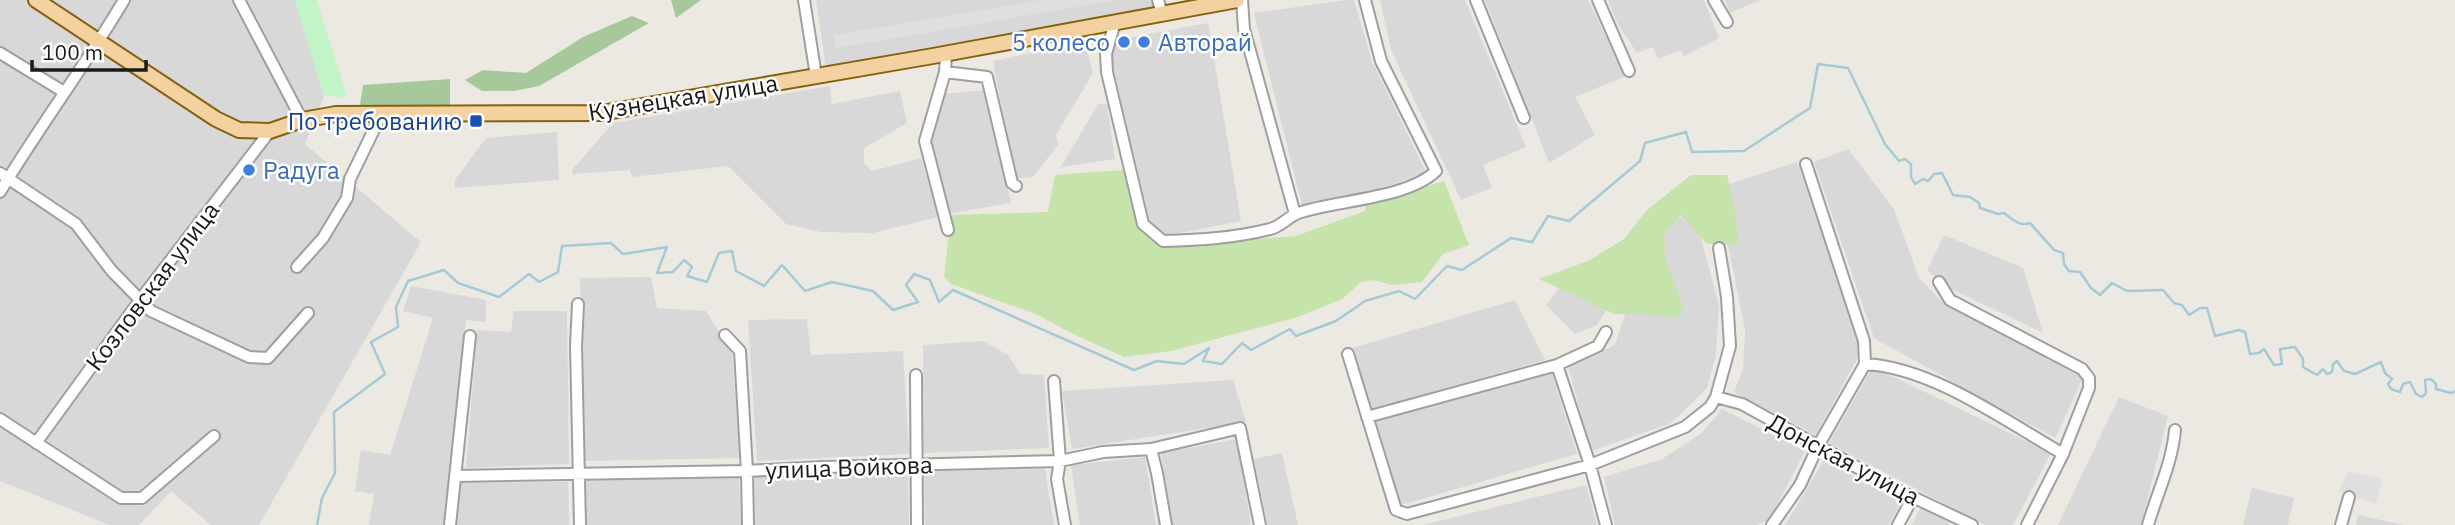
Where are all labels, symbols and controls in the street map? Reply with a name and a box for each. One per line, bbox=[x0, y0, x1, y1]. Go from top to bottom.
place label: 5 колесо bbox=[1012, 26, 1110, 58]
place label: Авторай bbox=[1158, 26, 1252, 58]
scale bar bbox=[32, 28, 145, 72]
marker: 5 колесо bbox=[1116, 34, 1132, 50]
marker: Авторай bbox=[1136, 34, 1152, 50]
text: 100 m bbox=[42, 38, 103, 66]
street label: Кузнецкая улица bbox=[586, 66, 780, 128]
place label: По требованию bbox=[288, 105, 462, 137]
marker: По требованию bbox=[468, 113, 484, 129]
place label: Радуга bbox=[263, 154, 340, 186]
marker: Радуга bbox=[241, 162, 257, 178]
street label: Козловская улица bbox=[78, 195, 226, 377]
street label: Донская улица bbox=[1762, 406, 1926, 513]
street label: улица Войкова bbox=[765, 448, 934, 486]

